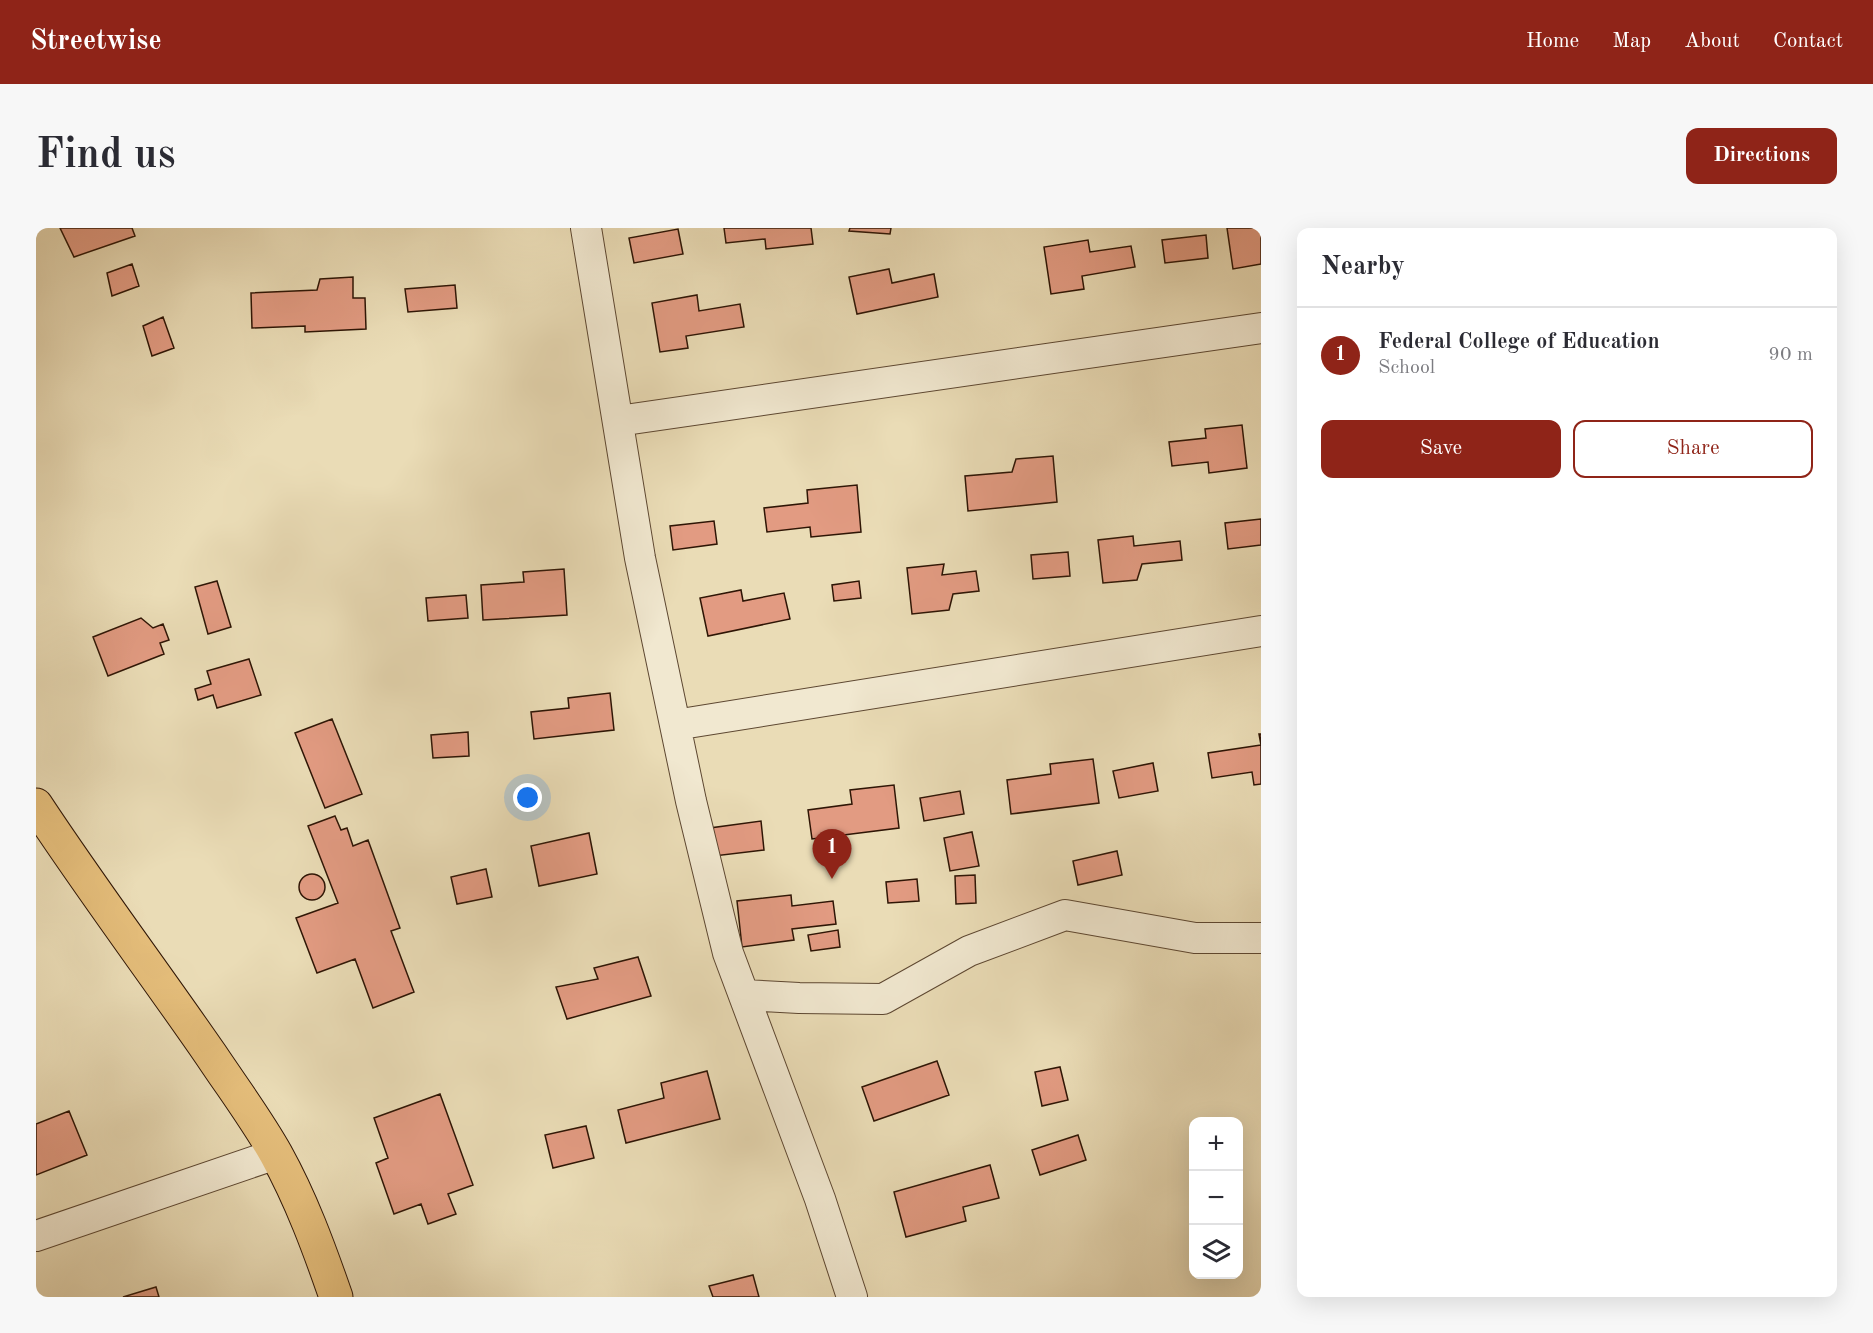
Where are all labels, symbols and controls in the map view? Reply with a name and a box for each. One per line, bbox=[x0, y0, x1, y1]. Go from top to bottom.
text: Streetwise bbox=[30, 28, 162, 56]
text: Home bbox=[1526, 31, 1579, 52]
text: Map bbox=[1612, 31, 1651, 52]
text: About bbox=[1684, 31, 1740, 52]
text: Contact bbox=[1773, 31, 1843, 52]
button: Directions bbox=[1686, 128, 1837, 184]
text: Find us bbox=[36, 135, 175, 177]
text: Nearby bbox=[1321, 254, 1405, 280]
text: Federal College of Education bbox=[1378, 331, 1660, 353]
text: 1 bbox=[1335, 345, 1346, 365]
text: 90 m bbox=[1768, 345, 1813, 365]
text: School bbox=[1378, 358, 1435, 378]
button: Save bbox=[1321, 420, 1561, 478]
button: Share bbox=[1573, 420, 1813, 478]
your location bbox=[513, 783, 542, 812]
pin: 1 bbox=[812, 830, 852, 879]
map controls bbox=[1189, 1117, 1243, 1279]
button: + bbox=[1189, 1117, 1243, 1171]
button: − bbox=[1189, 1171, 1243, 1225]
button: layers bbox=[1189, 1225, 1243, 1279]

